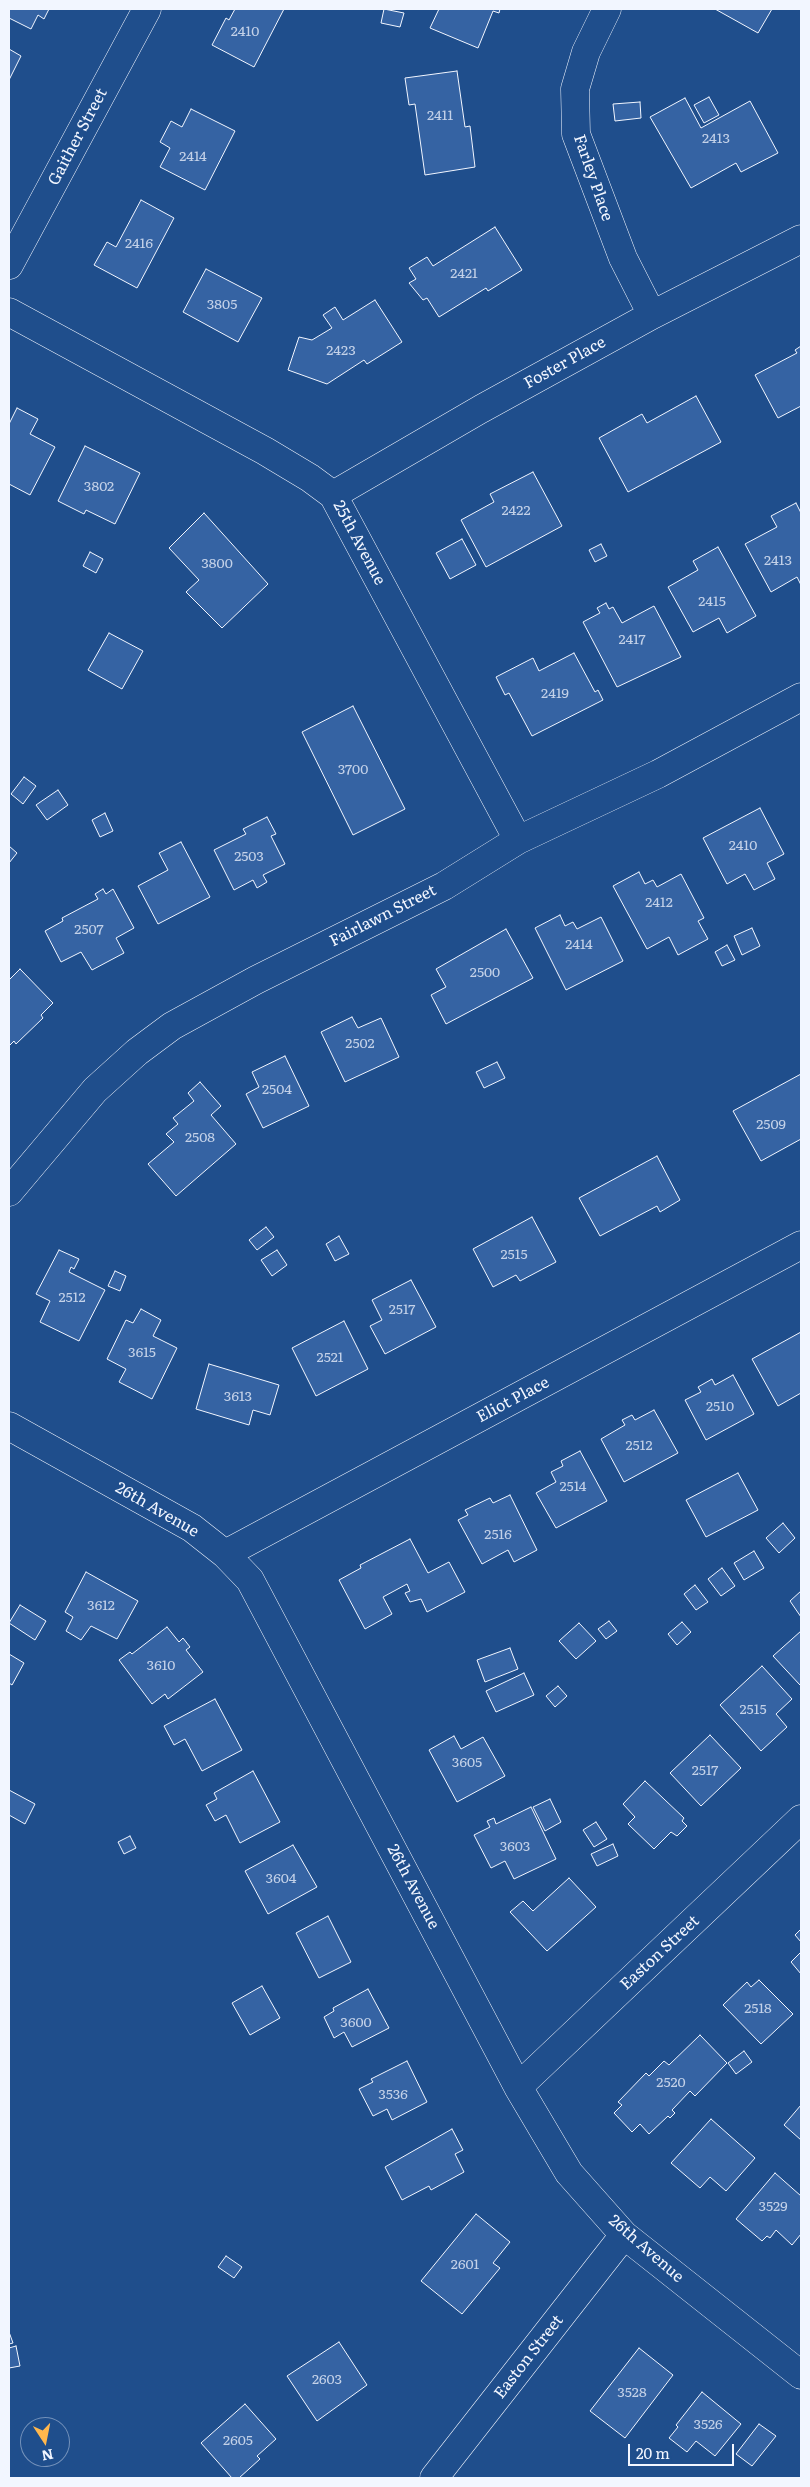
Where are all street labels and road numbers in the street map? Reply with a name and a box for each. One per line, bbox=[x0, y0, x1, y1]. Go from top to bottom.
street label: Gaither Street bbox=[44, 85, 112, 189]
street label: Farley Place bbox=[569, 132, 617, 224]
street label: Foster Place bbox=[521, 333, 609, 393]
street label: 25th Avenue bbox=[329, 498, 389, 588]
street label: Fairlawn Street bbox=[326, 881, 440, 951]
street label: Eliot Place bbox=[473, 1373, 553, 1427]
street label: 26th Avenue bbox=[112, 1478, 202, 1542]
street label: 26th Avenue bbox=[383, 1841, 443, 1933]
street label: Easton Street bbox=[617, 1912, 703, 1994]
street label: 26th Avenue bbox=[605, 2211, 687, 2287]
street label: Easton Street bbox=[490, 2311, 568, 2403]

